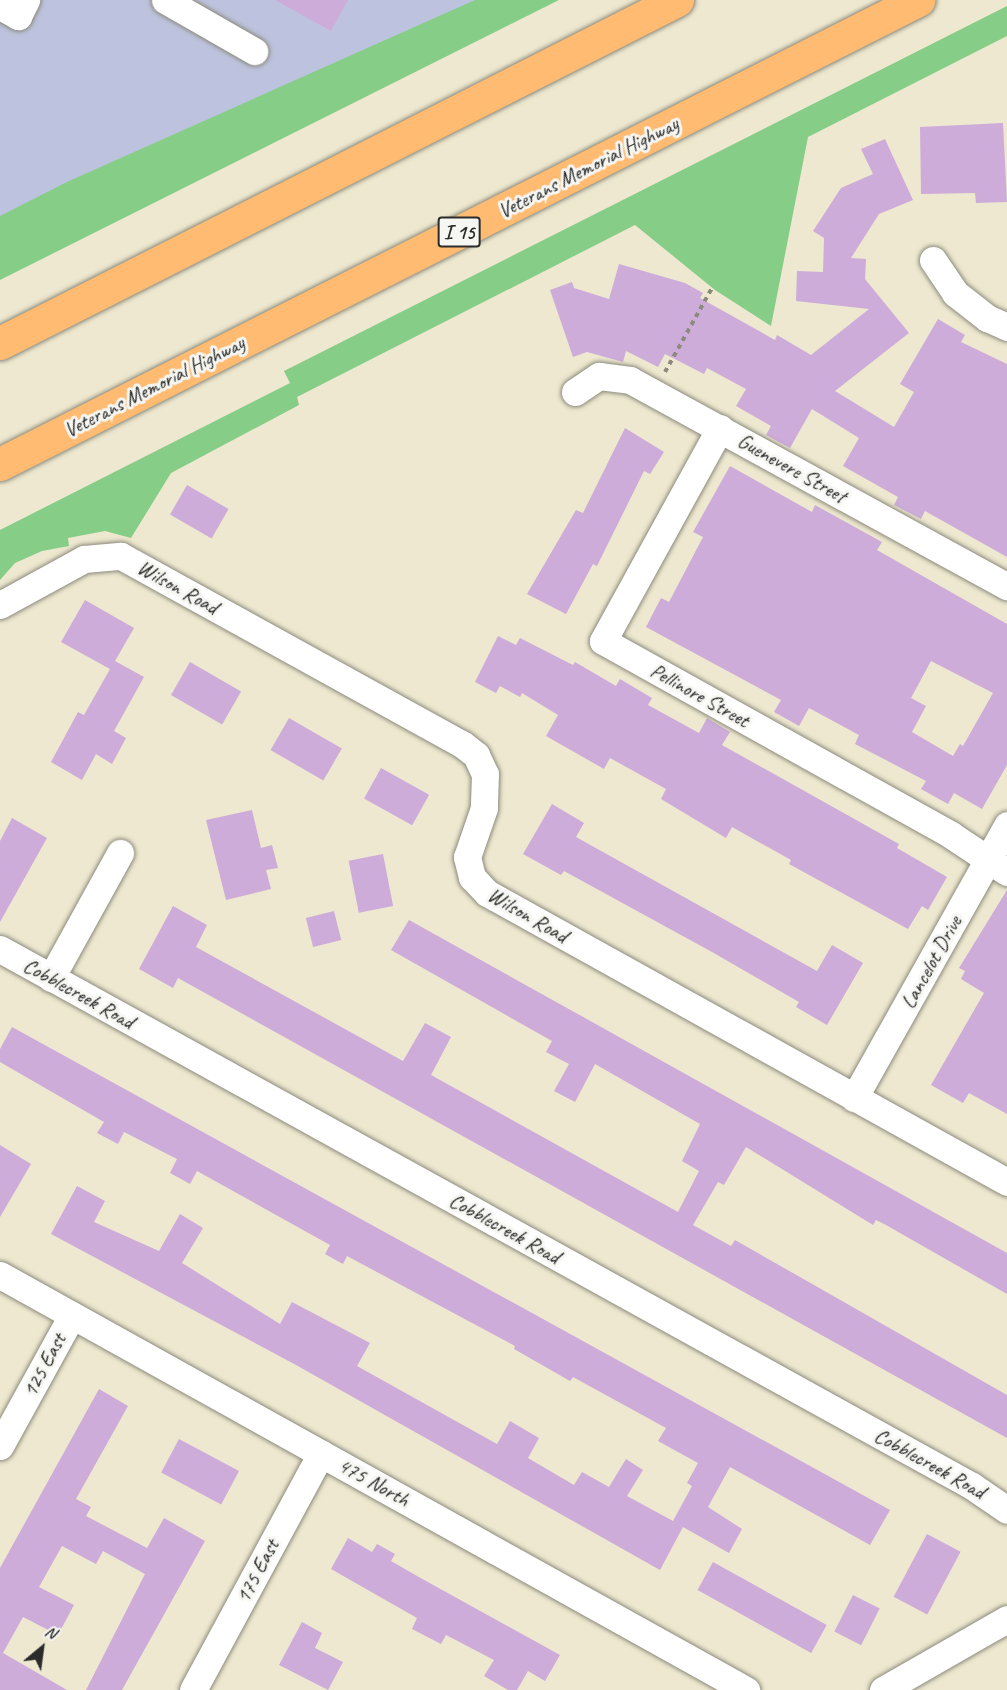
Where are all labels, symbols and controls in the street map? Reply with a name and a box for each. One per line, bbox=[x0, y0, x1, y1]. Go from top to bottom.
street label: Veterans Memorial Highway bbox=[494, 111, 682, 223]
road number: I 15 bbox=[436, 215, 482, 249]
street label: Veterans Memorial Highway bbox=[60, 330, 248, 442]
street label: Guenevere Street bbox=[733, 428, 851, 508]
street label: Wilson Road bbox=[134, 555, 222, 619]
street label: Pellinore Street bbox=[646, 657, 754, 733]
street label: Wilson Road bbox=[484, 882, 572, 948]
street label: Lancelot Drive bbox=[895, 911, 967, 1013]
street label: Cobblecreek Road bbox=[19, 952, 139, 1034]
street label: Cobblecreek Road bbox=[445, 1187, 565, 1269]
street label: 125 East bbox=[17, 1329, 71, 1401]
street label: Cobblecreek Road bbox=[870, 1422, 990, 1504]
street label: 475 North bbox=[334, 1452, 414, 1512]
street label: 175 East bbox=[230, 1535, 284, 1607]
north arrow bbox=[12, 1618, 72, 1678]
text: N bbox=[42, 1621, 60, 1643]

